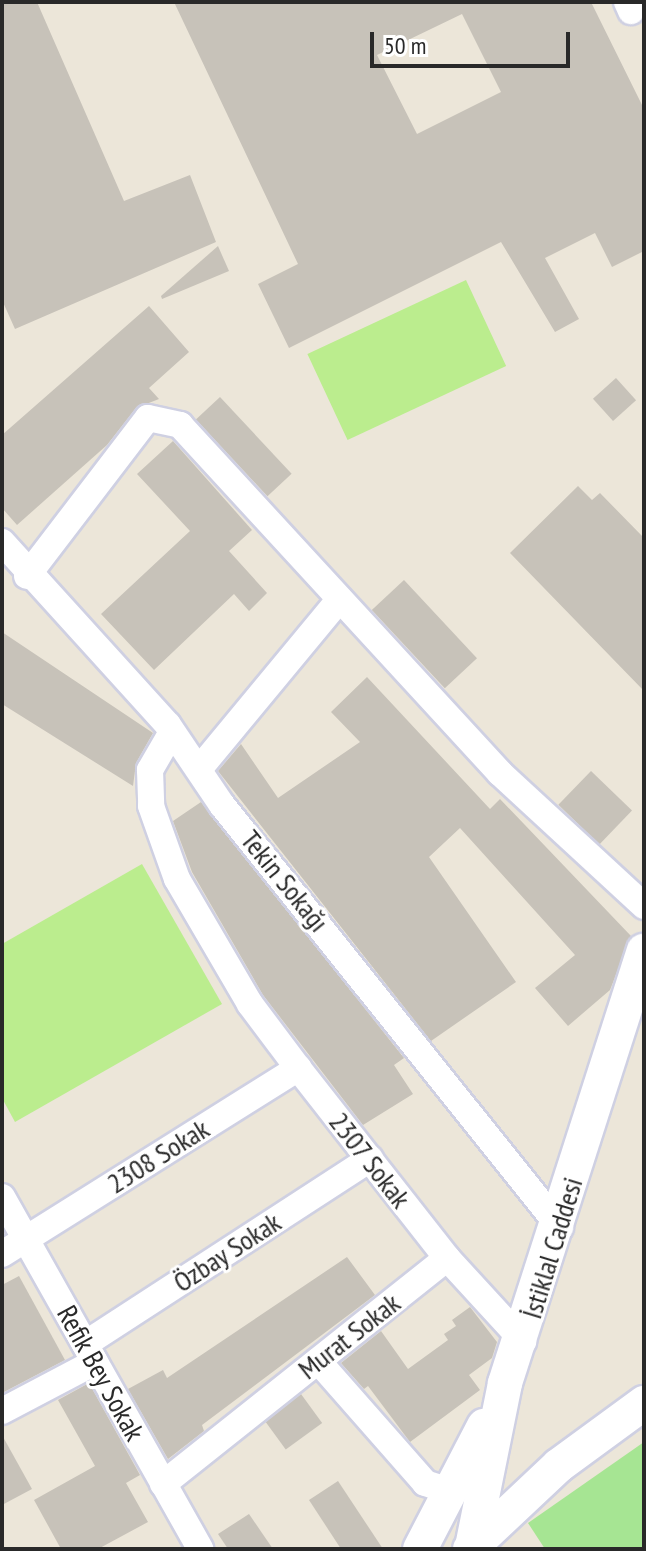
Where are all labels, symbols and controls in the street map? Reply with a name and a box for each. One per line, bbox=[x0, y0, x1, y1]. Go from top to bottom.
scale bar bbox=[374, 16, 574, 66]
text: 50 m bbox=[384, 30, 426, 61]
street label: Tekin Sokağı bbox=[234, 824, 336, 938]
street label: 2307 Sokak bbox=[322, 1105, 418, 1215]
street label: 2308 Sokak bbox=[101, 1112, 215, 1200]
street label: İstiklal Caddesi bbox=[515, 1173, 589, 1323]
street label: Özbay Sokak bbox=[167, 1205, 287, 1299]
street label: Murat Sokak bbox=[292, 1286, 406, 1386]
street label: Refik Bey Sokak bbox=[50, 1299, 152, 1447]

